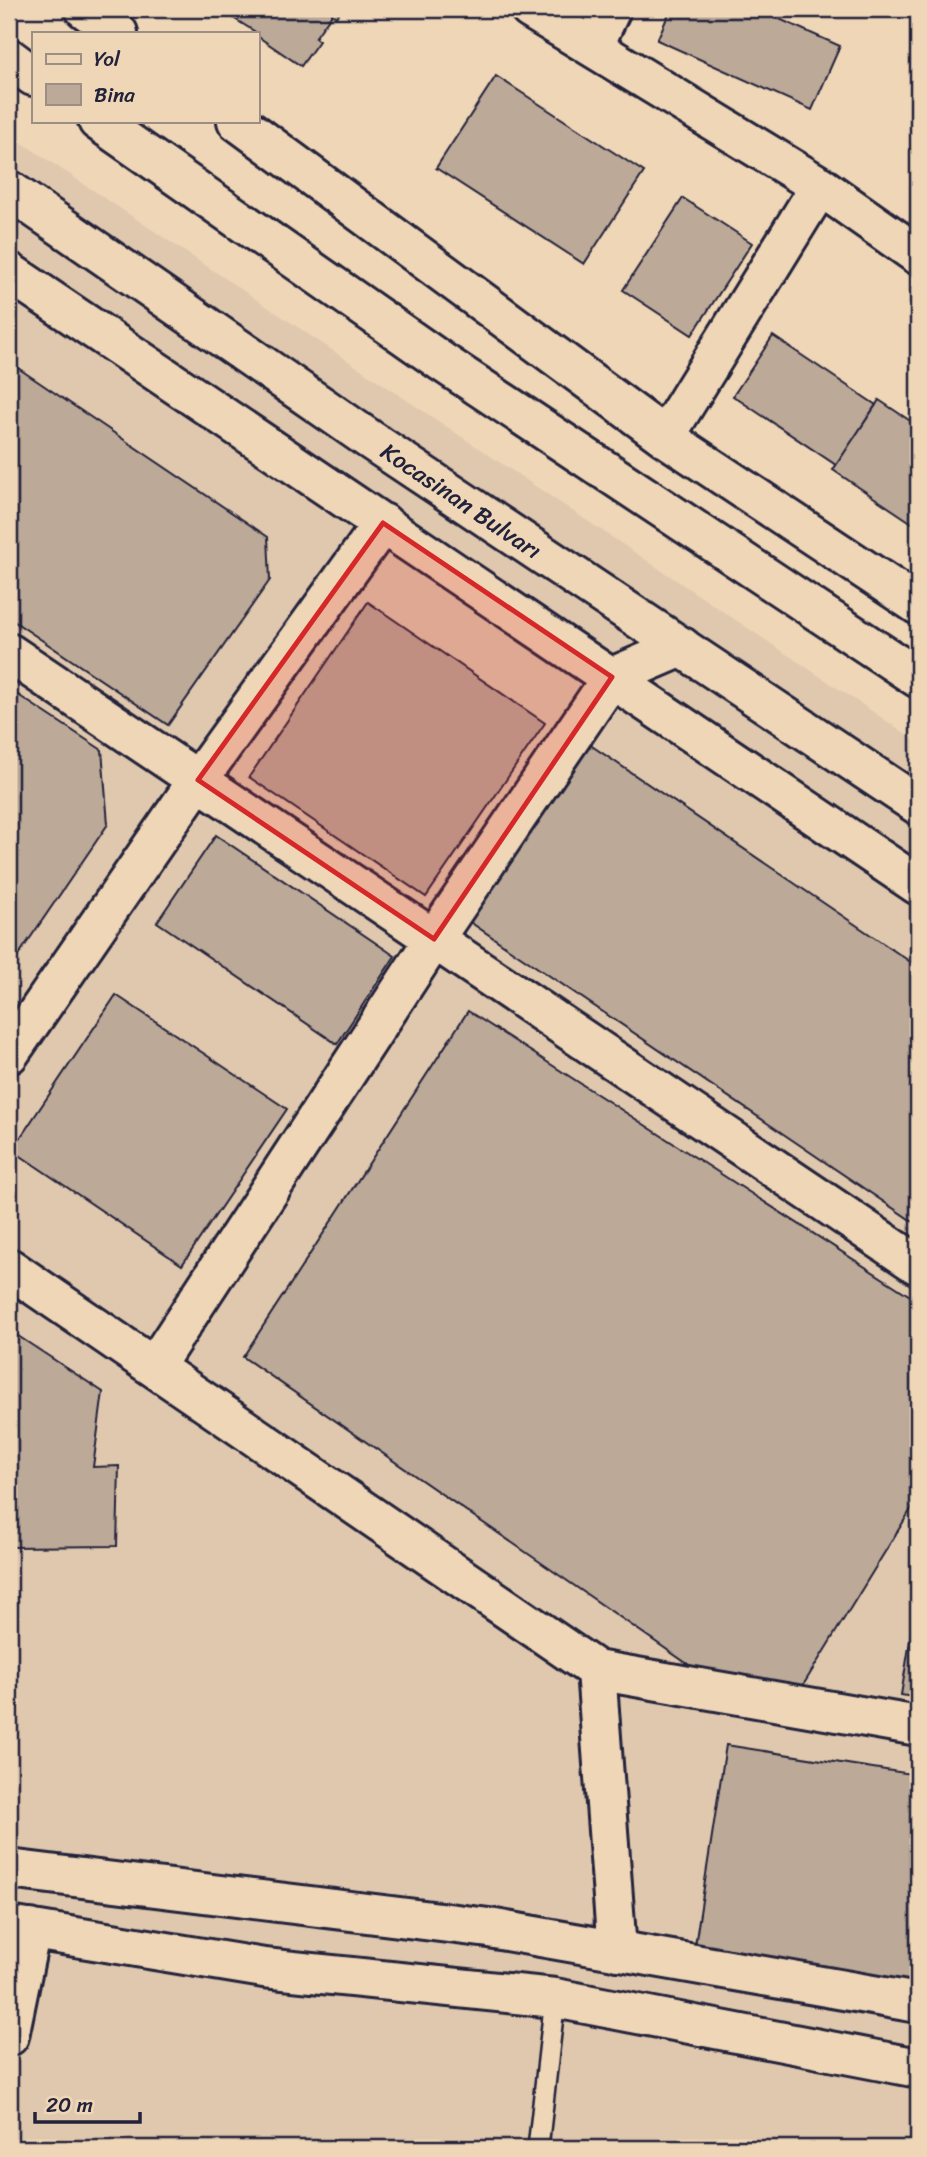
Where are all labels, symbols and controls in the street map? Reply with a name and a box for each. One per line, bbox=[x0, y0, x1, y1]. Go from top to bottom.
legend bbox=[32, 32, 259, 122]
text: Yol bbox=[94, 40, 121, 78]
text: Bina bbox=[94, 76, 135, 114]
street label: Kocasinan Bulvarı bbox=[372, 431, 550, 571]
scale bar bbox=[35, 2080, 140, 2124]
text: 20 m bbox=[46, 2086, 93, 2124]

